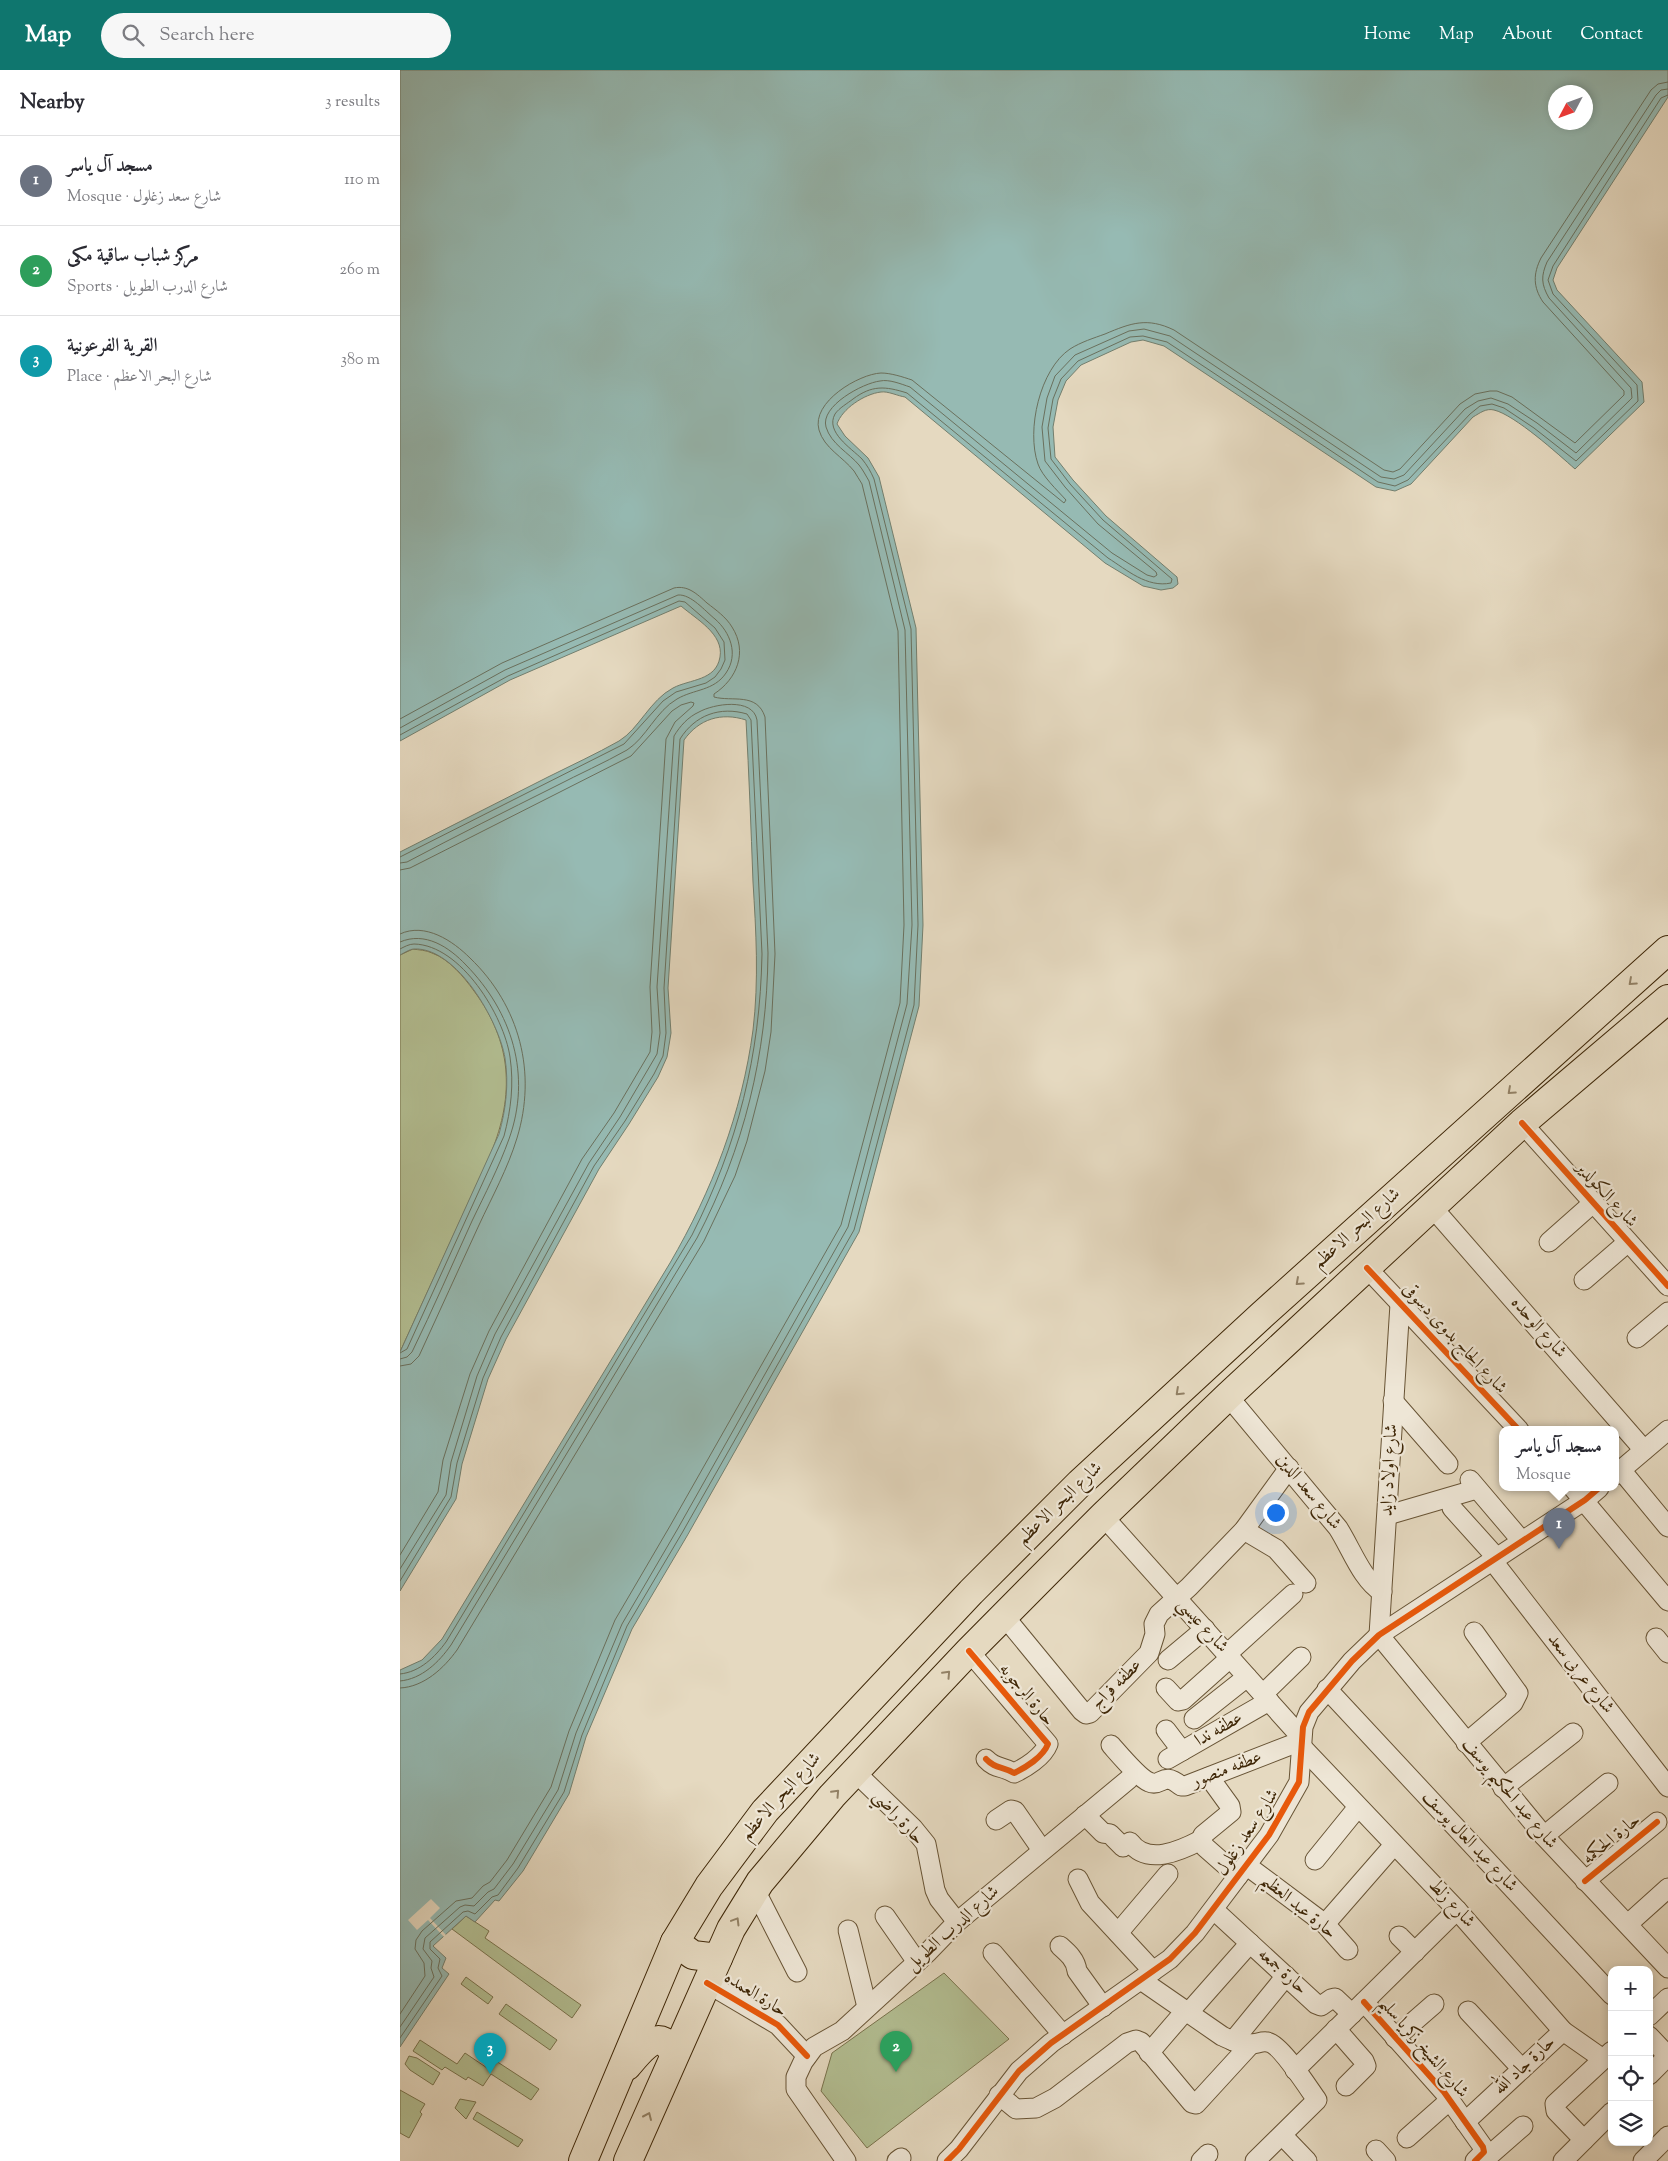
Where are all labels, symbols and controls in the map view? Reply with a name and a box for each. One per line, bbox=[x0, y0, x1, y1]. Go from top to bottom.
search box bbox=[101, 13, 451, 58]
text: Map bbox=[25, 18, 71, 52]
icon: search bbox=[119, 21, 147, 49]
text: Search here bbox=[159, 22, 255, 49]
text: Home bbox=[1364, 22, 1411, 48]
text: Map bbox=[1439, 22, 1474, 48]
text: About bbox=[1502, 22, 1552, 48]
text: Contact bbox=[1580, 22, 1643, 48]
north arrow bbox=[1548, 85, 1593, 130]
text: Nearby bbox=[20, 88, 85, 118]
text: 3 results bbox=[325, 91, 380, 114]
text: مسجد آل ياسر bbox=[67, 153, 153, 180]
text: 1 bbox=[33, 169, 39, 192]
text: 110 m bbox=[344, 169, 380, 192]
text: Mosque · شارع سعد زغلول bbox=[67, 186, 221, 209]
text: مركز شباب ساقية مكى bbox=[67, 243, 199, 270]
text: 2 bbox=[32, 259, 40, 282]
text: 260 m bbox=[339, 259, 380, 282]
text: Sports · شارع الدرب الطويل bbox=[67, 276, 228, 299]
text: القرية الفرعونية bbox=[67, 333, 158, 360]
text: 3 bbox=[33, 349, 39, 372]
text: 380 m bbox=[340, 349, 380, 372]
text: Place · شارع البحر الاعظم bbox=[67, 366, 212, 389]
one-way arrow bbox=[1628, 977, 1637, 986]
one-way arrow bbox=[1507, 1085, 1516, 1094]
street label: شارع الكولدير bbox=[1568, 1154, 1643, 1234]
street label: شارع البحر الاعظم bbox=[1307, 1182, 1408, 1277]
one-way arrow bbox=[1296, 1276, 1305, 1285]
street label: شارع الحاج بدوى دسوقى bbox=[1395, 1277, 1513, 1401]
street label: شارع الوحده bbox=[1504, 1291, 1572, 1365]
one-way arrow bbox=[1176, 1386, 1185, 1395]
street label: شارع اولاد زايد bbox=[1375, 1423, 1405, 1517]
popup bbox=[1499, 1426, 1619, 1491]
text: مسجد آل ياسر bbox=[1516, 1434, 1602, 1461]
street label: شارع سعد الدين bbox=[1269, 1448, 1347, 1536]
street label: شارع البحر الاعظم bbox=[1011, 1456, 1110, 1553]
text: Mosque bbox=[1516, 1464, 1571, 1487]
your location bbox=[1263, 1500, 1289, 1526]
pin: 1 bbox=[1543, 1508, 1575, 1549]
street label: شارع عيسي bbox=[1169, 1593, 1234, 1661]
street label: شارع عربى سعد bbox=[1540, 1628, 1620, 1720]
street label: عطفه فراج bbox=[1085, 1653, 1149, 1717]
street label: حارة الرجوبه bbox=[992, 1658, 1060, 1732]
one-way arrow bbox=[941, 1671, 950, 1680]
street label: عطفه ندا bbox=[1190, 1706, 1248, 1754]
street label: شارع عبد الحكيم يوسف bbox=[1452, 1733, 1563, 1857]
street label: عطفه منصور bbox=[1186, 1745, 1266, 1796]
street label: شارع البحر الاعظم bbox=[734, 1747, 829, 1848]
street label: شارع سعد زغلول bbox=[1210, 1784, 1286, 1882]
street label: حارة راضي bbox=[865, 1785, 930, 1853]
street label: شارع عبد العال يوسف bbox=[1415, 1785, 1523, 1899]
one-way arrow bbox=[830, 1789, 839, 1798]
street label: حارة الحكمه bbox=[1577, 1808, 1647, 1872]
street label: حارة عبد العظيم bbox=[1252, 1868, 1342, 1948]
street label: شارع زلط bbox=[1421, 1874, 1481, 1934]
street label: شارع الدرب الطويل bbox=[900, 1880, 1006, 1978]
one-way arrow bbox=[730, 1917, 740, 1926]
street label: حارة جمعه bbox=[1251, 1943, 1313, 2001]
street label: حارة العمده bbox=[719, 1965, 791, 2025]
map controls bbox=[1608, 1966, 1653, 2146]
button: + bbox=[1608, 1966, 1653, 2011]
street label: شارع الشيخ زكريا سليم bbox=[1369, 1992, 1474, 2106]
button: − bbox=[1608, 2011, 1653, 2056]
street label: حارة جاد الله bbox=[1486, 2028, 1562, 2102]
pin: 2 bbox=[880, 2031, 912, 2072]
pin: 3 bbox=[474, 2033, 506, 2074]
button: locate bbox=[1608, 2056, 1653, 2101]
button: layers bbox=[1608, 2101, 1653, 2146]
one-way arrow bbox=[641, 2112, 652, 2121]

